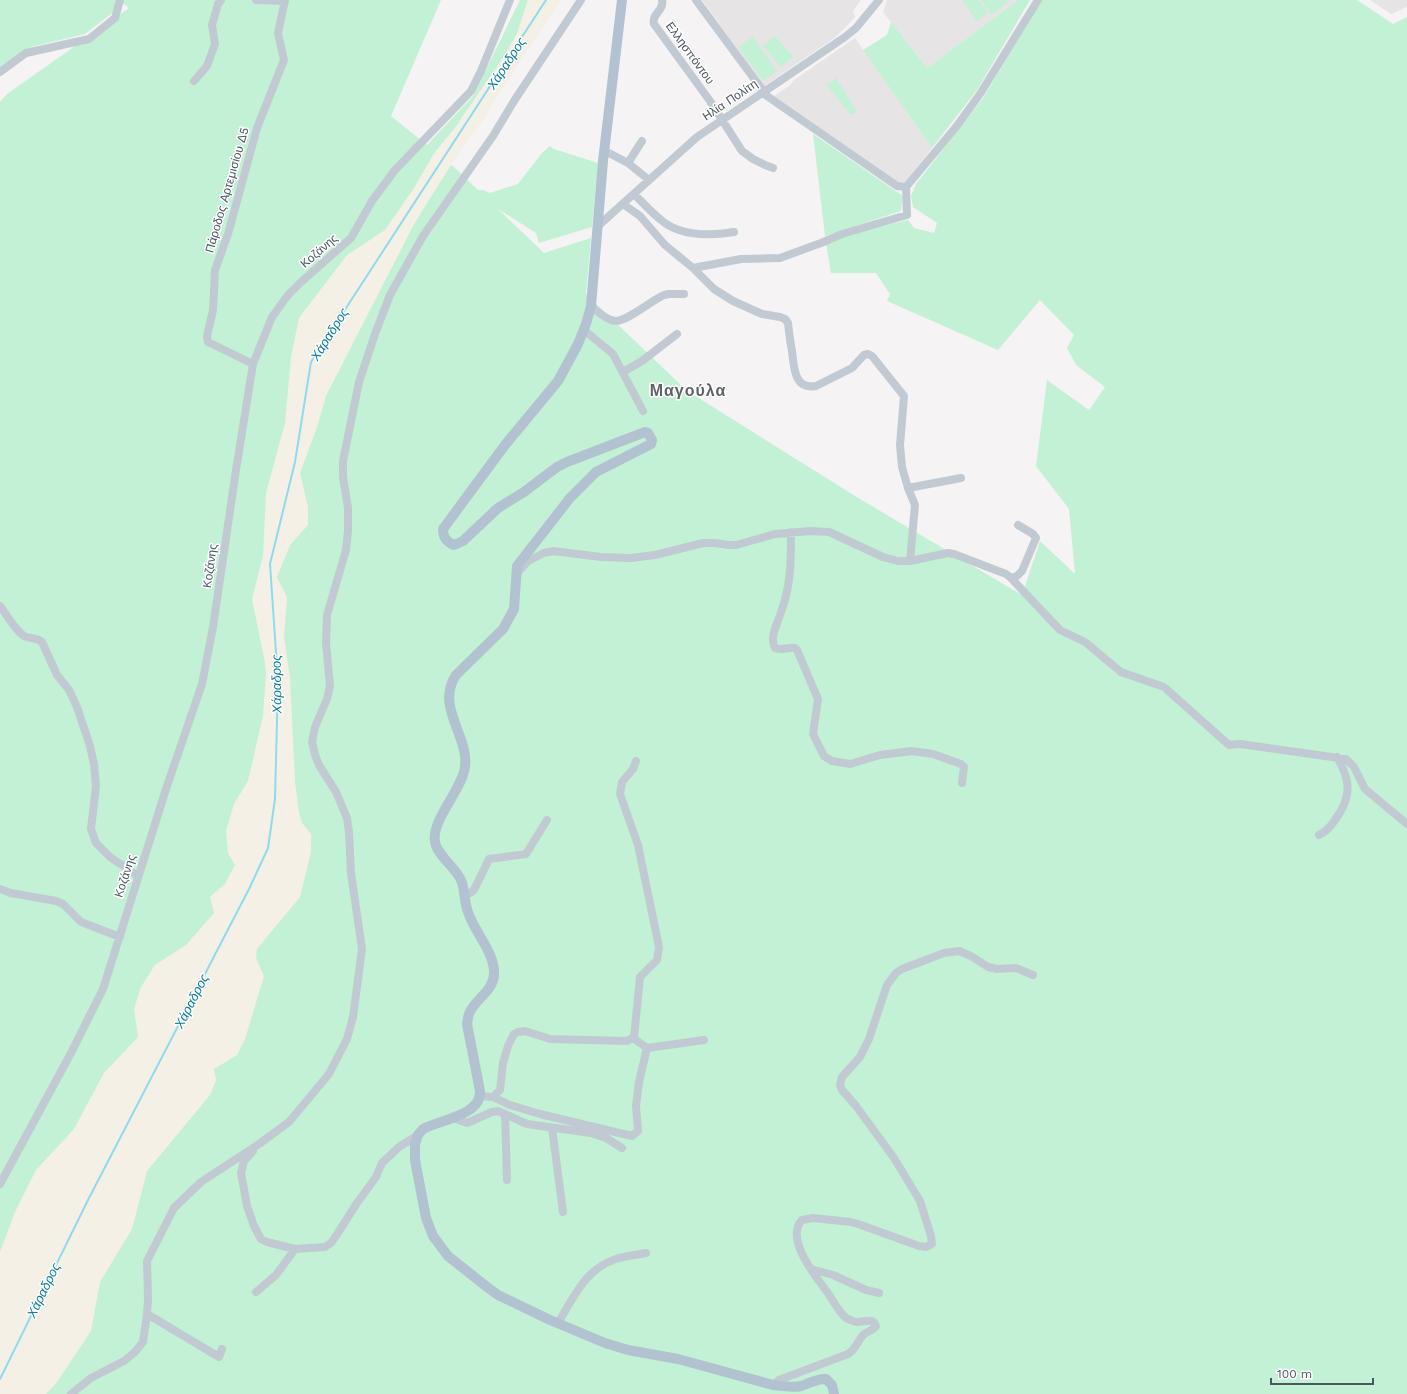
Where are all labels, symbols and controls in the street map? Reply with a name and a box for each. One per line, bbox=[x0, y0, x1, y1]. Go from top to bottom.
street label: Ελλησπόντου bbox=[663, 19, 717, 87]
water label: Χάραδρος bbox=[483, 34, 529, 93]
street label: Ηλία Πολίτη bbox=[700, 76, 760, 124]
street label: Πάροδος Αρτεμισίου Δ5 bbox=[202, 126, 252, 254]
street label: Κοζάνης bbox=[298, 231, 341, 271]
water label: Χάραδρος bbox=[307, 305, 352, 364]
district label: Μαγούλα bbox=[650, 381, 726, 400]
street label: Κοζάνης bbox=[200, 543, 220, 589]
water label: Χάραδρος bbox=[268, 654, 285, 715]
street label: Κοζάνης bbox=[111, 853, 139, 899]
water label: Χάραδρος bbox=[171, 971, 212, 1032]
water label: Χάραδρος bbox=[23, 1260, 63, 1321]
scale bar bbox=[1271, 1360, 1373, 1386]
text: 100 m bbox=[1277, 1367, 1312, 1381]

